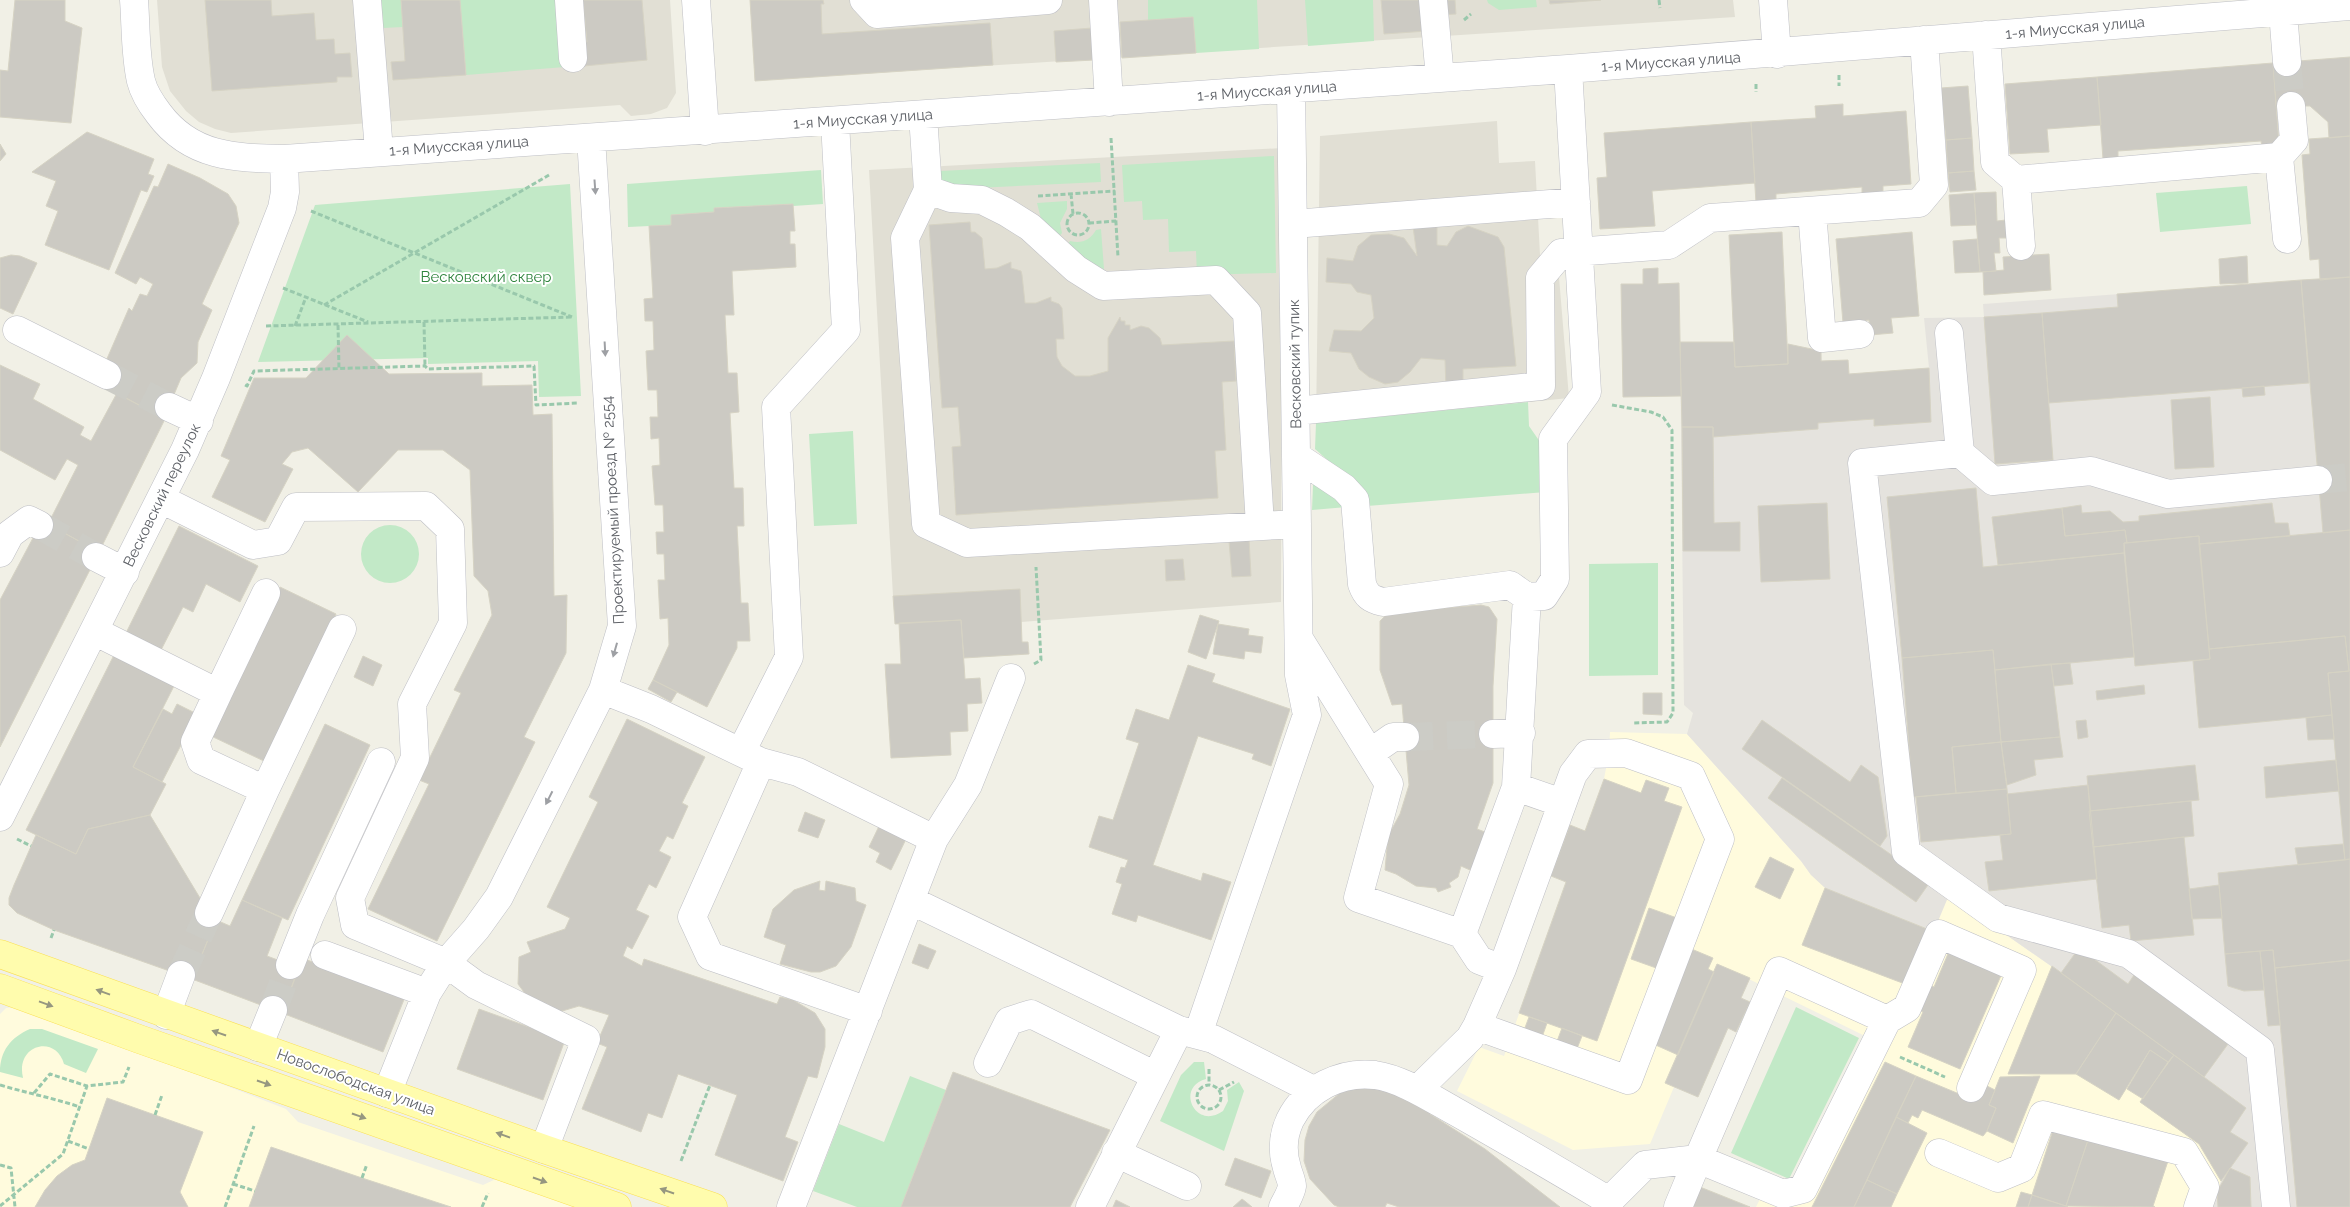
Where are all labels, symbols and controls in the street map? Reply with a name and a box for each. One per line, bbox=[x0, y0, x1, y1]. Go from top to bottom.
street label: 1-я Миусская улица bbox=[2004, 13, 2146, 43]
street label: 1-я Миусская улица bbox=[1601, 48, 1741, 76]
street label: 1-я Миусская улица bbox=[1197, 77, 1337, 105]
street label: 1-я Миусская улица bbox=[793, 105, 933, 133]
street label: 1-я Миусская улица bbox=[389, 132, 529, 160]
one-way arrow bbox=[591, 179, 599, 195]
park label: Весковский сквер bbox=[420, 268, 552, 286]
street label: Весковский тупик bbox=[1285, 299, 1305, 429]
one-way arrow bbox=[601, 341, 609, 357]
street label: Проектируемый проезд № 2554 bbox=[598, 395, 628, 625]
street label: Весковский переулок bbox=[119, 420, 205, 570]
one-way arrow bbox=[610, 642, 618, 657]
one-way arrow bbox=[545, 791, 553, 805]
one-way arrow bbox=[95, 988, 110, 996]
one-way arrow bbox=[39, 1001, 53, 1009]
one-way arrow bbox=[211, 1029, 226, 1036]
street label: Новослободская улица bbox=[274, 1045, 438, 1119]
one-way arrow bbox=[257, 1080, 272, 1087]
one-way arrow bbox=[352, 1112, 367, 1120]
one-way arrow bbox=[496, 1131, 511, 1138]
one-way arrow bbox=[533, 1176, 548, 1184]
one-way arrow bbox=[659, 1187, 674, 1194]

